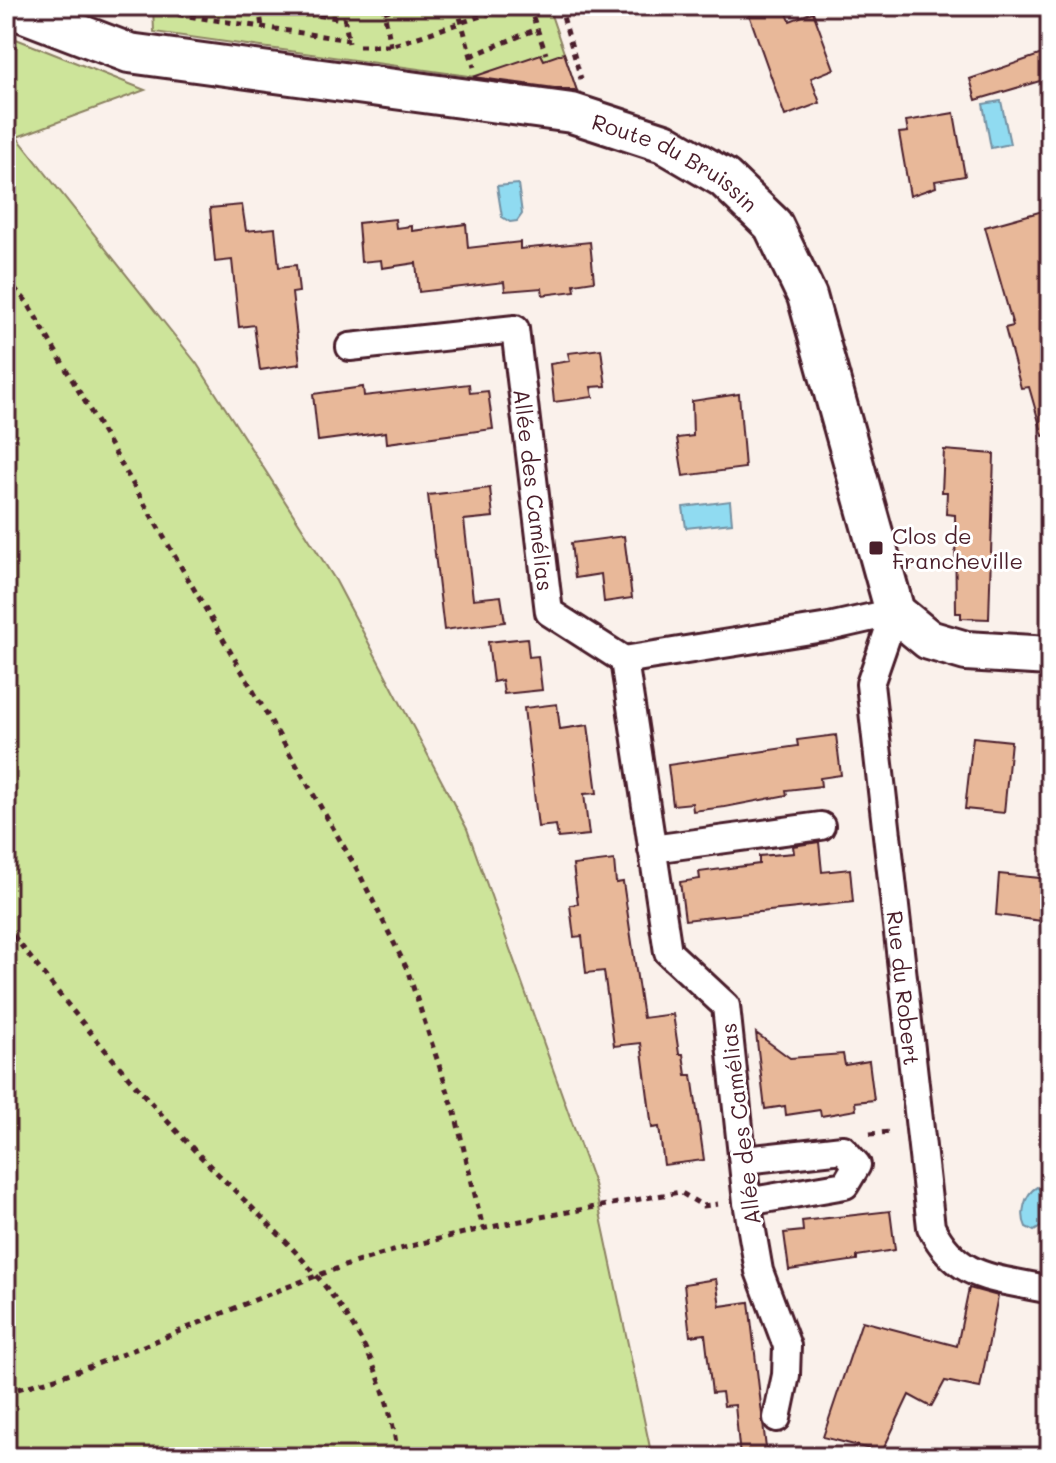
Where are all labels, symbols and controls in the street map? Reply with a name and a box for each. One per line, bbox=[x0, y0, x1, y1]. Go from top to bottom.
street label: Route du Bruissin bbox=[588, 106, 765, 218]
street label: Allée des Camélias bbox=[508, 387, 561, 592]
place label: Clos de Francheville bbox=[892, 521, 1023, 575]
marker: Clos de Francheville bbox=[867, 539, 885, 557]
street label: Rue du Robert bbox=[881, 909, 927, 1067]
street label: Allée des Camélias bbox=[713, 1021, 767, 1227]

